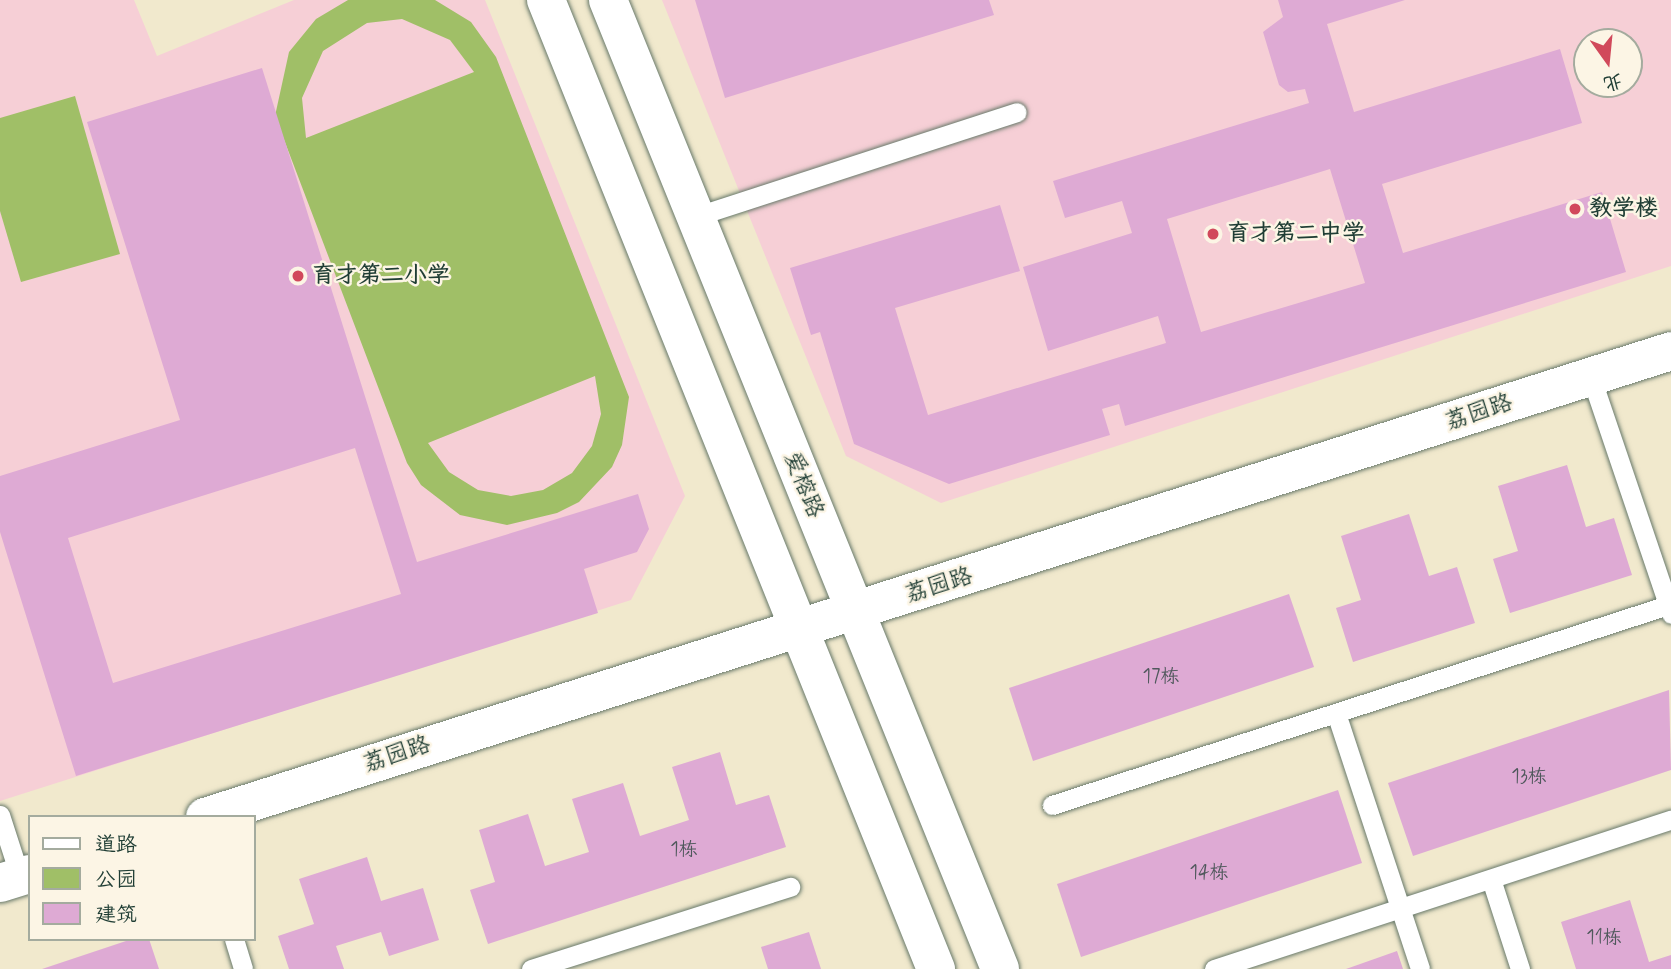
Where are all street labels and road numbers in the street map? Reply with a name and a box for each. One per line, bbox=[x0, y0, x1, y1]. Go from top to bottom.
street label: 荔园路 bbox=[1442, 389, 1516, 437]
street label: 爱榕路 bbox=[777, 448, 829, 522]
street label: 荔园路 bbox=[902, 563, 976, 609]
street label: 荔园路 bbox=[360, 731, 434, 779]

